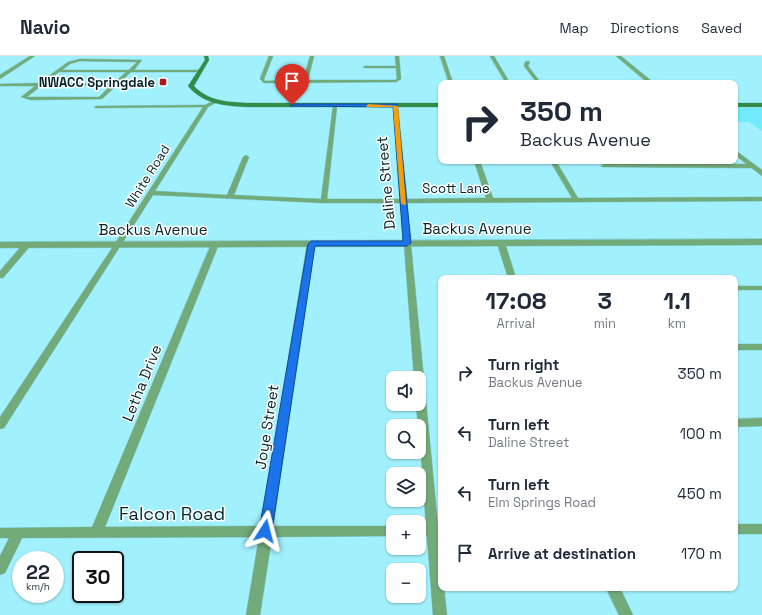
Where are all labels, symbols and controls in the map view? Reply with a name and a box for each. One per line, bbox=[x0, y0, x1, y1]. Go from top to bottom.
text: Navio bbox=[20, 15, 70, 40]
text: Map bbox=[559, 19, 589, 37]
text: Directions bbox=[611, 19, 679, 37]
text: Saved bbox=[701, 19, 742, 37]
pin bbox=[275, 64, 309, 105]
icon: arrive bbox=[281, 70, 303, 92]
place label: NWACC Springdale bbox=[39, 74, 155, 91]
marker: NWACC Springdale bbox=[158, 77, 168, 87]
text: 350 m bbox=[520, 93, 603, 129]
icon: right bbox=[454, 96, 506, 148]
text: Backus Avenue bbox=[520, 128, 651, 151]
street label: Daline Street bbox=[372, 135, 399, 231]
street label: White Road bbox=[121, 142, 174, 211]
street label: Scott Lane bbox=[422, 180, 490, 197]
street label: Backus Avenue bbox=[422, 219, 532, 238]
street label: Backus Avenue bbox=[98, 220, 208, 239]
text: 17:08 bbox=[485, 285, 546, 316]
text: 3 bbox=[598, 285, 612, 316]
text: 1.1 bbox=[663, 285, 691, 316]
text: Arrival bbox=[496, 315, 535, 332]
text: min bbox=[594, 315, 616, 332]
text: km bbox=[668, 315, 686, 332]
street label: Letha Drive bbox=[118, 341, 166, 424]
text: Turn right bbox=[488, 355, 559, 374]
icon: right bbox=[454, 362, 476, 384]
text: 350 m bbox=[678, 364, 722, 383]
map controls bbox=[386, 371, 426, 603]
button: sound bbox=[386, 371, 426, 411]
text: Backus Avenue bbox=[488, 374, 583, 391]
street label: Joye Street bbox=[250, 383, 283, 471]
text: Turn left bbox=[488, 415, 550, 434]
button: search bbox=[386, 419, 426, 459]
icon: left bbox=[454, 422, 476, 444]
text: 100 m bbox=[680, 424, 722, 443]
text: Daline Street bbox=[488, 434, 569, 451]
button: layers bbox=[386, 467, 426, 507]
text: Turn left bbox=[488, 475, 550, 494]
icon: left bbox=[454, 482, 476, 504]
text: 450 m bbox=[677, 484, 722, 503]
text: Elm Springs Road bbox=[488, 494, 596, 511]
street label: Falcon Road bbox=[119, 502, 225, 525]
position arrow bbox=[244, 510, 286, 552]
button: + bbox=[386, 515, 426, 555]
icon: arrive bbox=[454, 542, 476, 564]
text: Arrive at destination bbox=[488, 544, 636, 563]
text: 170 m bbox=[681, 544, 722, 563]
speed limit sign: 30 bbox=[72, 551, 124, 603]
text: 22 bbox=[26, 559, 50, 585]
button: − bbox=[386, 563, 426, 603]
text: km/h bbox=[26, 580, 50, 593]

